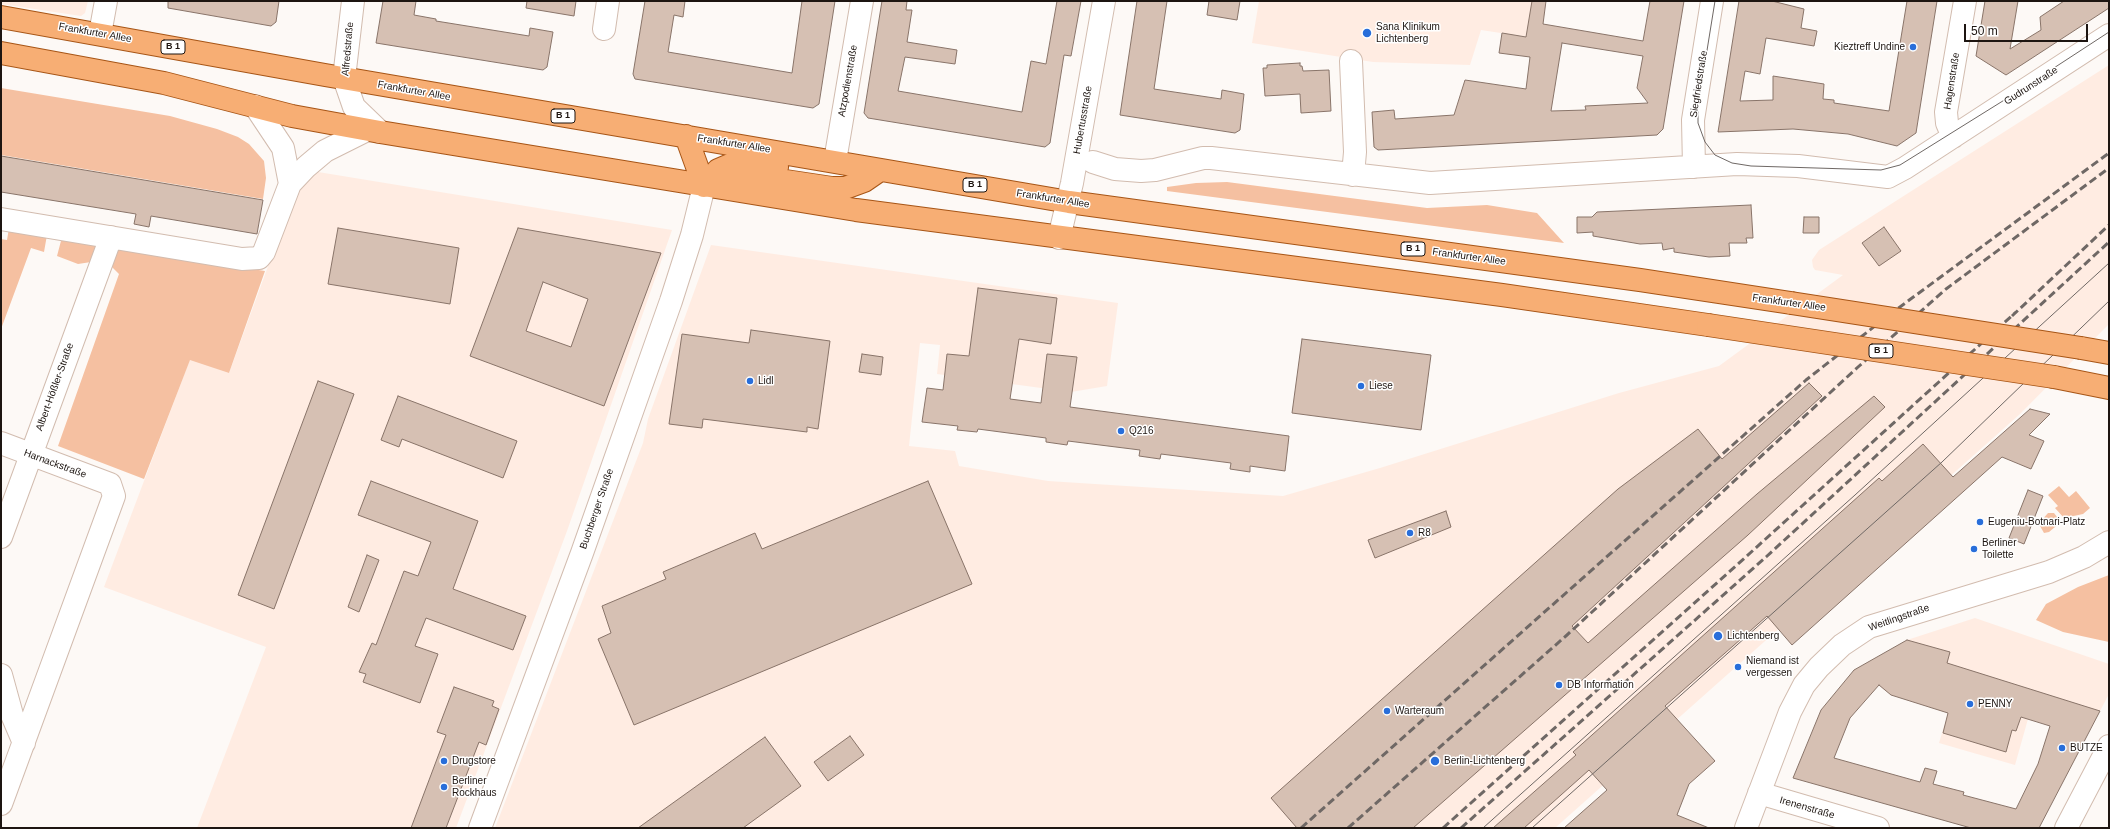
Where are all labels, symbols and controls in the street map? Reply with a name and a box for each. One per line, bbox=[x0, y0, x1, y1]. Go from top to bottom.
scale bar bbox=[1966, 16, 2090, 42]
street label: Frankfurter Allee bbox=[58, 21, 132, 45]
street label: Alfredstraße bbox=[340, 21, 356, 77]
place label: Sana Klinikum Lichtenberg bbox=[1376, 21, 1440, 44]
text: 50 m bbox=[1971, 24, 1998, 38]
marker: Sana Klinikum Lichtenberg bbox=[1361, 27, 1373, 39]
road number: B 1 bbox=[161, 40, 185, 54]
place label: Kieztreff Undine bbox=[1834, 41, 1905, 53]
marker: Kieztreff Undine bbox=[1908, 42, 1918, 52]
street label: Atzpodienstraße bbox=[836, 44, 860, 118]
street label: Siegfriedstraße bbox=[1688, 50, 1710, 118]
street label: Hagenstraße bbox=[1942, 52, 1962, 110]
street label: Gudrunstraße bbox=[2002, 64, 2060, 108]
street label: Frankfurter Allee bbox=[377, 79, 451, 103]
street label: Hubertusstraße bbox=[1071, 85, 1095, 155]
road number: B 1 bbox=[551, 109, 575, 123]
street label: Frankfurter Allee bbox=[697, 132, 771, 156]
road number: B 1 bbox=[963, 178, 987, 192]
street label: Frankfurter Allee bbox=[1016, 187, 1090, 211]
road number: B 1 bbox=[1401, 242, 1425, 256]
street label: Frankfurter Allee bbox=[1432, 246, 1506, 268]
street label: Frankfurter Allee bbox=[1752, 292, 1826, 314]
street label: Albert-Hößler-Straße bbox=[33, 341, 77, 433]
road number: B 1 bbox=[1869, 344, 1893, 358]
place label: Lidl bbox=[758, 375, 774, 387]
marker: Lidl bbox=[745, 376, 755, 386]
place label: Liese bbox=[1369, 380, 1393, 392]
marker: Liese bbox=[1356, 381, 1366, 391]
place label: Q216 bbox=[1129, 425, 1153, 437]
marker: Q216 bbox=[1116, 426, 1126, 436]
street label: Harnackstraße bbox=[22, 447, 88, 481]
street label: Buchberger Straße bbox=[578, 467, 616, 551]
place label: Eugeniu-Botnari-Platz bbox=[1988, 516, 2085, 528]
marker: Eugeniu-Botnari-Platz bbox=[1975, 517, 1985, 527]
place label: R8 bbox=[1418, 527, 1431, 539]
marker: R8 bbox=[1405, 528, 1415, 538]
place label: Berliner Toilette bbox=[1982, 537, 2016, 560]
marker: Berliner Toilette bbox=[1969, 544, 1979, 554]
street label: Weitlingstraße bbox=[1867, 602, 1931, 634]
marker: Lichtenberg bbox=[1712, 630, 1724, 642]
place label: Lichtenberg bbox=[1727, 630, 1779, 642]
place label: Niemand ist vergessen bbox=[1746, 655, 1799, 678]
marker: Niemand ist vergessen bbox=[1733, 662, 1743, 672]
place label: DB Information bbox=[1567, 679, 1634, 691]
marker: DB Information bbox=[1554, 680, 1564, 690]
place label: PENNY bbox=[1978, 698, 2012, 710]
marker: PENNY bbox=[1965, 699, 1975, 709]
place label: Warteraum bbox=[1395, 705, 1444, 717]
marker: Warteraum bbox=[1382, 706, 1392, 716]
place label: BUTZE bbox=[2070, 742, 2103, 754]
marker: BUTZE bbox=[2057, 743, 2067, 753]
place label: Drugstore bbox=[452, 755, 496, 767]
marker: Berlin-Lichtenberg bbox=[1429, 755, 1441, 767]
place label: Berlin-Lichtenberg bbox=[1444, 755, 1525, 767]
marker: Drugstore bbox=[439, 756, 449, 766]
place label: Berliner Rockhaus bbox=[452, 775, 496, 798]
marker: Berliner Rockhaus bbox=[439, 782, 449, 792]
street label: Irenenstraße bbox=[1778, 794, 1836, 822]

